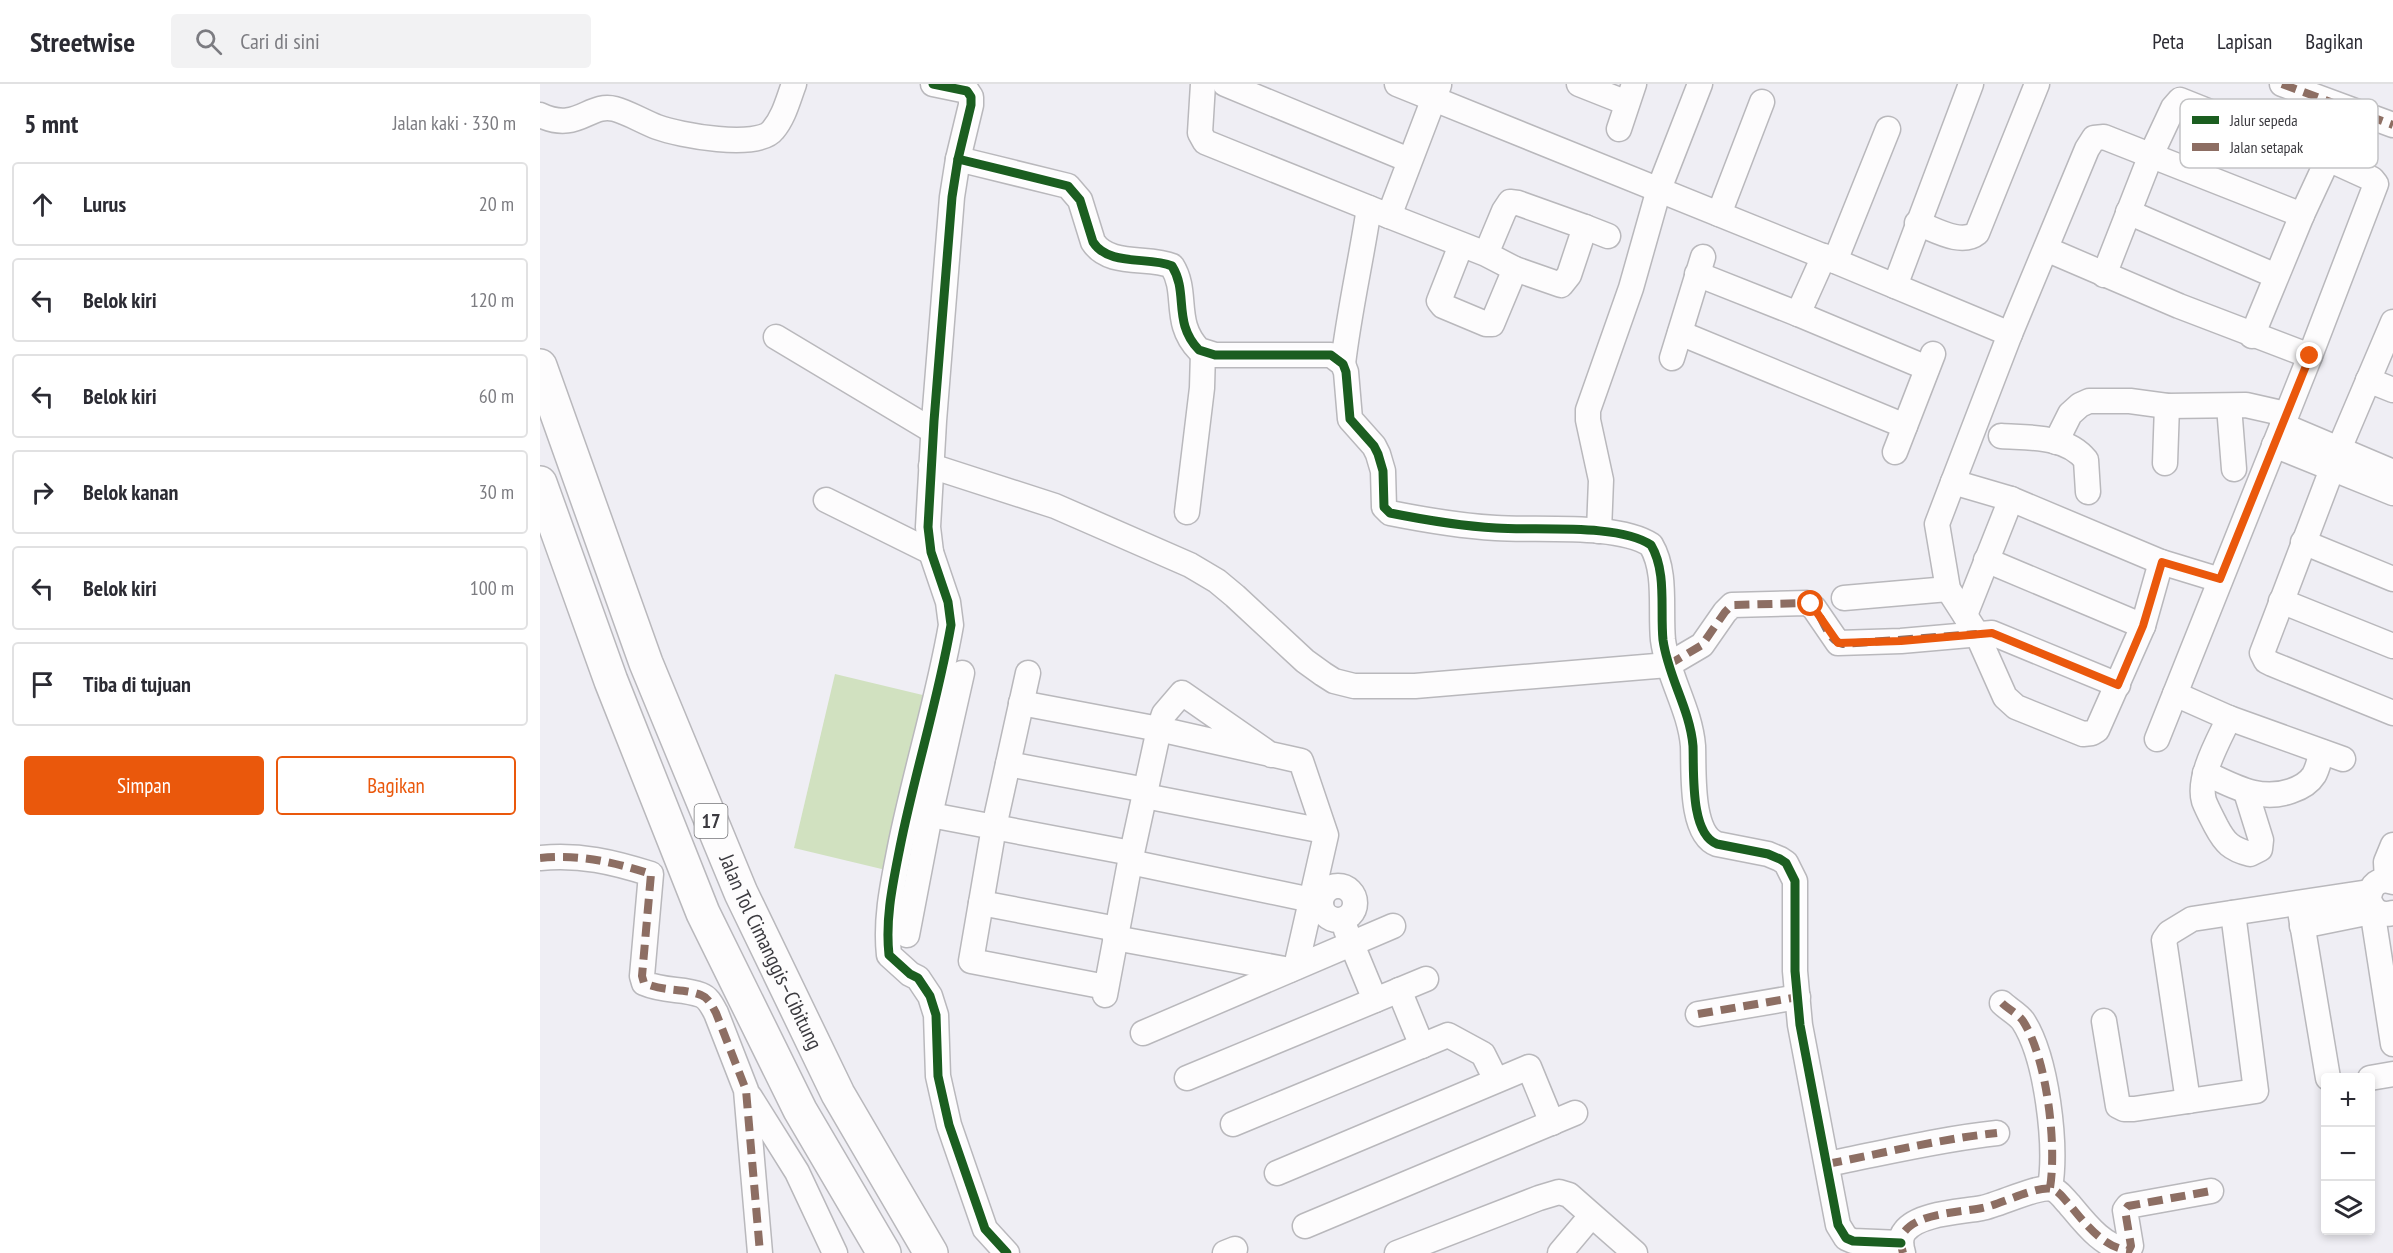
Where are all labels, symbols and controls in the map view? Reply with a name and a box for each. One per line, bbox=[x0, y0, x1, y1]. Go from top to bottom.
search box bbox=[171, 14, 591, 68]
text: Streetwise bbox=[30, 23, 135, 60]
icon: search bbox=[192, 25, 225, 58]
text: Cari di sini bbox=[240, 27, 320, 55]
text: Peta bbox=[2152, 28, 2184, 55]
text: Lapisan bbox=[2217, 28, 2272, 55]
text: Bagikan bbox=[2305, 28, 2363, 55]
legend bbox=[2180, 99, 2378, 168]
text: 5 mnt bbox=[24, 107, 78, 140]
text: Jalan kaki · 330 m bbox=[393, 110, 516, 136]
text: Jalur sepeda bbox=[2229, 110, 2298, 130]
text: Jalan setapak bbox=[2229, 137, 2304, 157]
icon: ahead bbox=[26, 188, 59, 221]
text: Lurus bbox=[83, 190, 126, 218]
text: 20 m bbox=[479, 191, 514, 217]
icon: left bbox=[26, 284, 59, 317]
text: Belok kiri bbox=[83, 286, 157, 314]
text: 120 m bbox=[470, 287, 514, 313]
route end bbox=[2296, 342, 2322, 368]
icon: left bbox=[26, 380, 59, 413]
text: Belok kiri bbox=[83, 382, 157, 410]
text: 60 m bbox=[479, 383, 514, 409]
icon: right bbox=[26, 476, 59, 509]
text: Belok kanan bbox=[83, 478, 178, 506]
text: 30 m bbox=[479, 479, 514, 505]
icon: left bbox=[26, 572, 59, 605]
text: Belok kiri bbox=[83, 574, 157, 602]
text: 100 m bbox=[470, 575, 514, 601]
route start bbox=[1797, 590, 1823, 616]
icon: arrive bbox=[26, 668, 59, 701]
text: Tiba di tujuan bbox=[83, 670, 191, 698]
button: Simpan bbox=[24, 756, 264, 815]
button: Bagikan bbox=[276, 756, 516, 815]
road number: 17 bbox=[694, 804, 728, 838]
street label: Jalan Tol Cimanggis–Cibitung bbox=[713, 849, 829, 1054]
map controls bbox=[2321, 1073, 2375, 1235]
button: + bbox=[2321, 1073, 2375, 1127]
button: − bbox=[2321, 1127, 2375, 1181]
button: layers bbox=[2321, 1181, 2375, 1235]

